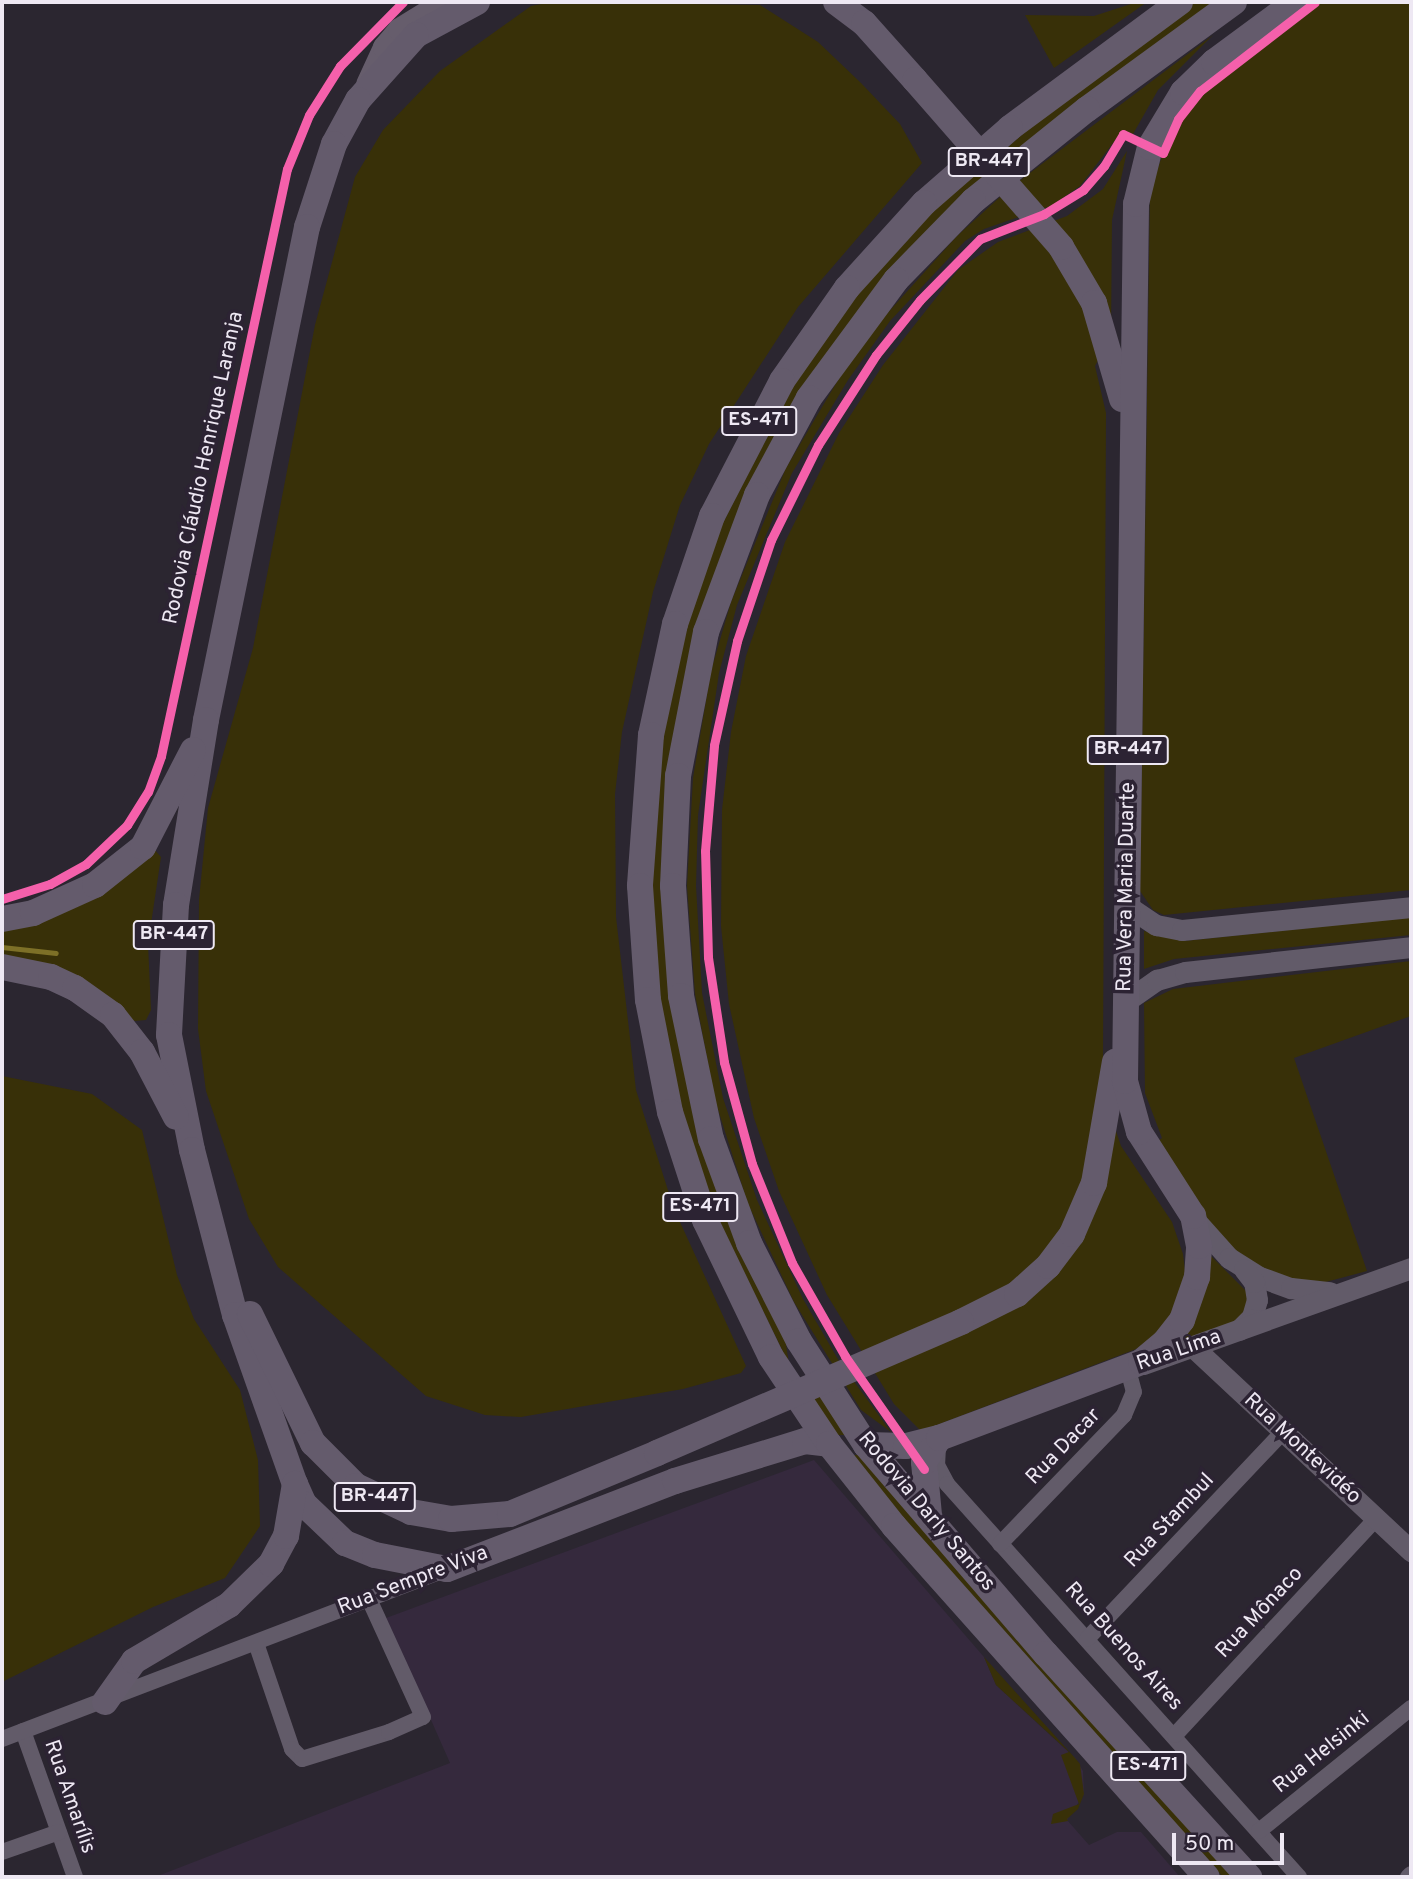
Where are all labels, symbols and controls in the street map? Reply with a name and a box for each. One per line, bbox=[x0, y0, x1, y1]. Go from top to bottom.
road number: BR-447 bbox=[947, 146, 1031, 178]
street label: Rodovia Cláudio Henrique Laranja bbox=[159, 309, 249, 627]
road number: ES-471 bbox=[720, 406, 798, 436]
road number: BR-447 bbox=[1086, 734, 1170, 765]
street label: Rua Vera Maria Duarte bbox=[1113, 781, 1141, 993]
road number: BR-447 bbox=[132, 920, 216, 951]
road number: ES-471 bbox=[662, 1191, 738, 1222]
street label: Rua Lima bbox=[1133, 1325, 1225, 1377]
street label: Rua Montevidéo bbox=[1238, 1388, 1366, 1510]
street label: Rua Dacar bbox=[1021, 1403, 1107, 1491]
street label: Rodovia Darly Santos bbox=[852, 1427, 1000, 1597]
street label: Rua Stambul bbox=[1120, 1469, 1220, 1573]
road number: BR-447 bbox=[333, 1482, 417, 1512]
street label: Rua Sempre Viva bbox=[334, 1541, 492, 1621]
street label: Rua Mônaco bbox=[1211, 1562, 1309, 1664]
street label: Rua Buenos Aires bbox=[1058, 1577, 1188, 1717]
street label: Rua Helsinki bbox=[1269, 1707, 1375, 1799]
street label: Rua Amarílis bbox=[38, 1737, 100, 1857]
road number: ES-471 bbox=[1110, 1750, 1186, 1782]
scale bar bbox=[1175, 1820, 1287, 1864]
text: 50 m bbox=[1185, 1831, 1234, 1858]

